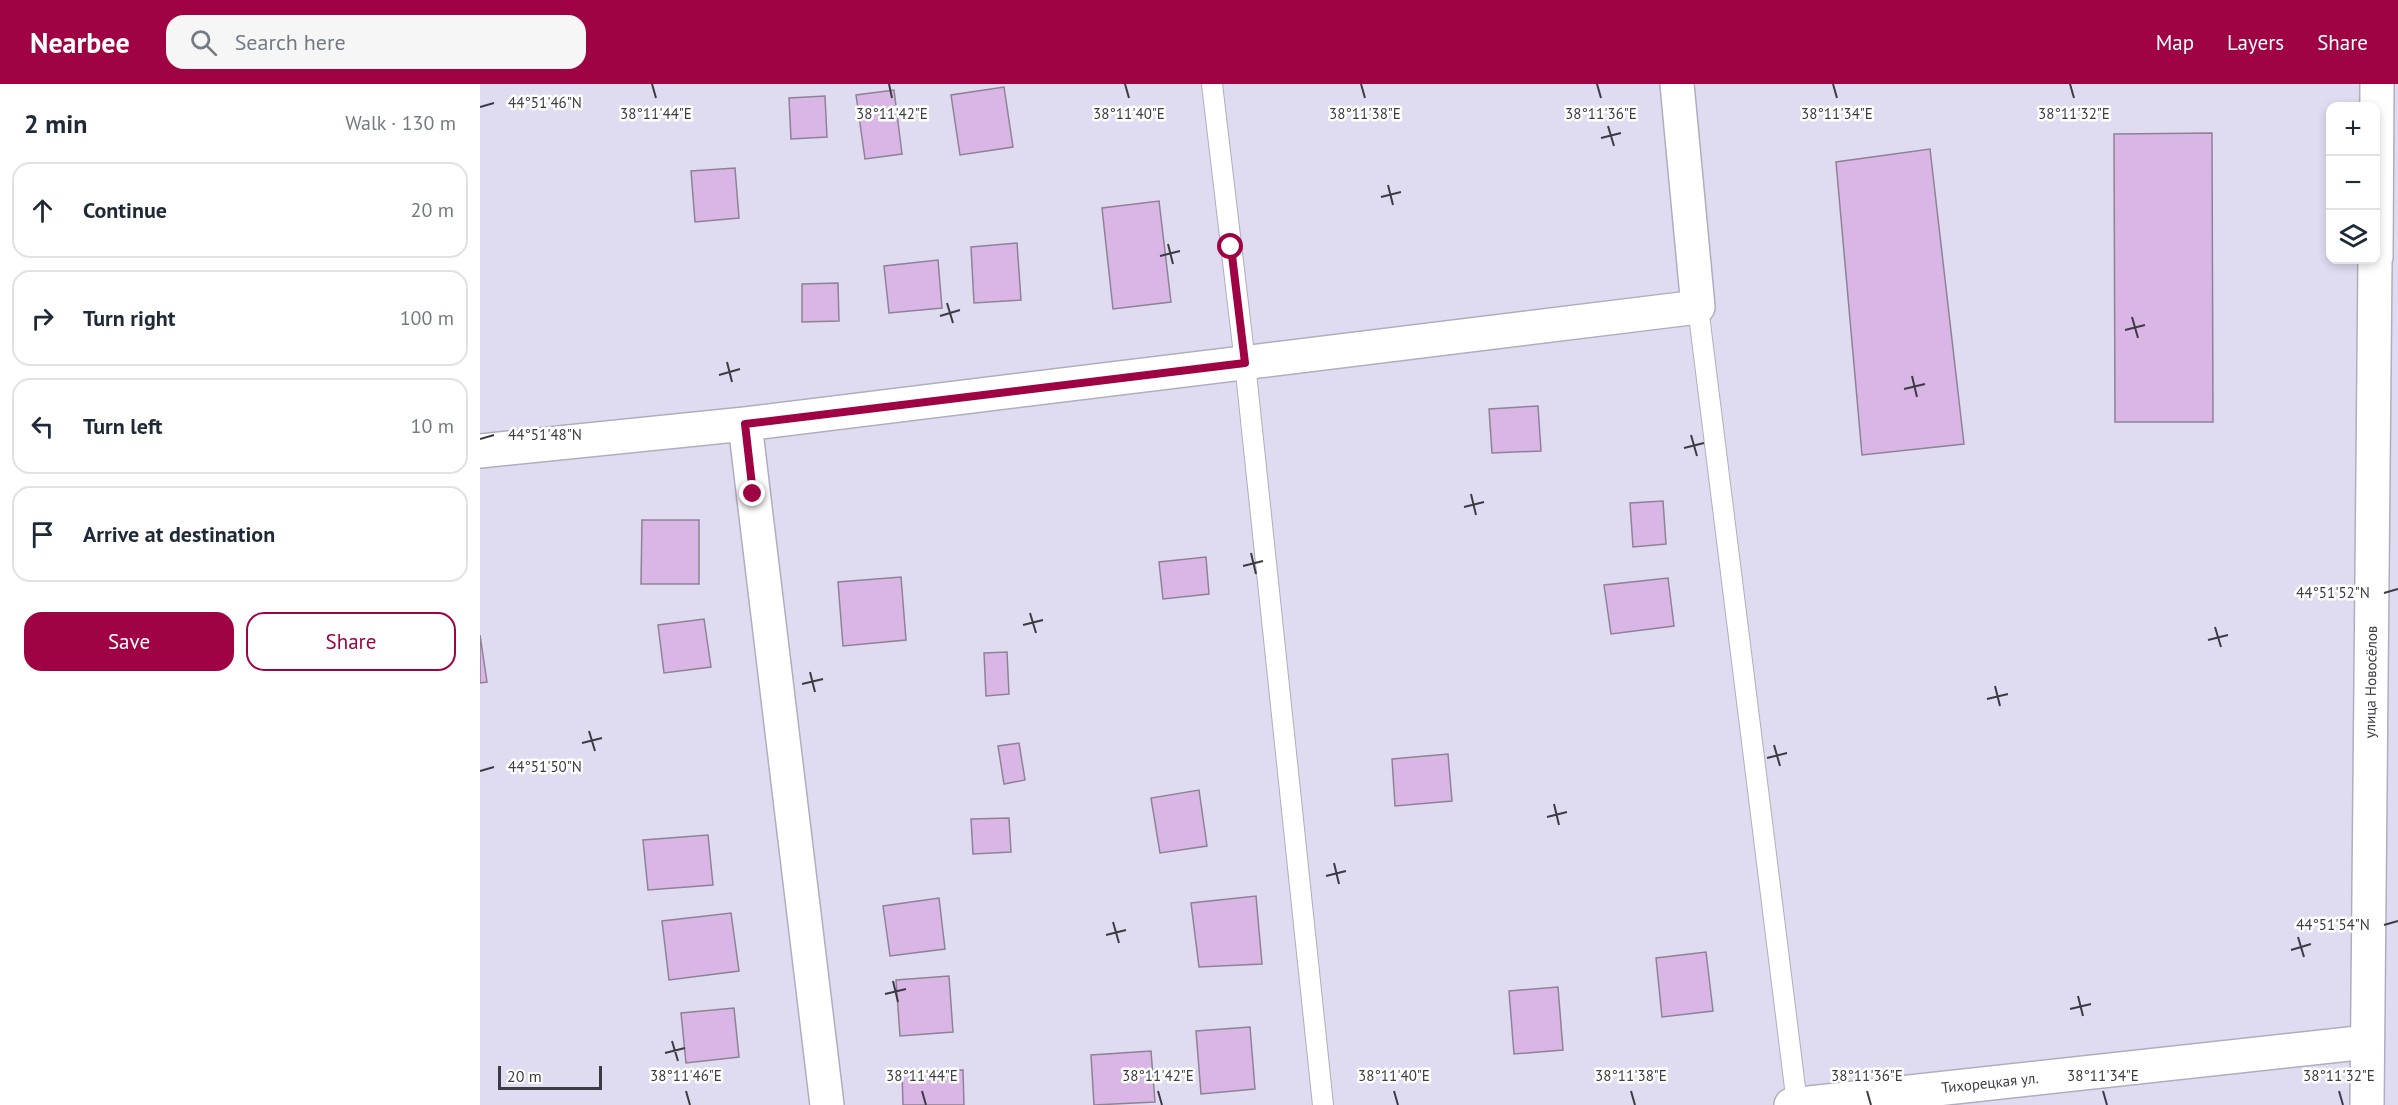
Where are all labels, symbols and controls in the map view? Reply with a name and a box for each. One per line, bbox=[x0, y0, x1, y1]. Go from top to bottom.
search box bbox=[166, 15, 586, 69]
text: Nearbee bbox=[30, 24, 130, 61]
icon: search bbox=[187, 26, 220, 59]
text: Search here bbox=[235, 28, 346, 56]
text: Map bbox=[2156, 29, 2194, 56]
text: Layers bbox=[2227, 29, 2284, 56]
text: Share bbox=[2317, 29, 2368, 56]
text: 44°51'46"N bbox=[508, 93, 582, 112]
map controls bbox=[2326, 102, 2380, 264]
button: + bbox=[2326, 102, 2380, 156]
text: 38°11'44"E bbox=[620, 104, 692, 123]
text: 38°11'42"E bbox=[856, 104, 928, 123]
text: 38°11'40"E bbox=[1093, 104, 1165, 123]
text: 38°11'38"E bbox=[1329, 104, 1401, 123]
text: 38°11'36"E bbox=[1565, 104, 1637, 123]
text: 38°11'34"E bbox=[1801, 104, 1873, 123]
text: 38°11'32"E bbox=[2038, 104, 2110, 123]
text: 2 min bbox=[24, 107, 87, 140]
text: Walk · 130 m bbox=[345, 110, 456, 136]
button: − bbox=[2326, 156, 2380, 210]
icon: ahead bbox=[26, 194, 59, 227]
text: Continue bbox=[83, 196, 167, 224]
text: 20 m bbox=[411, 197, 454, 223]
button: layers bbox=[2326, 210, 2380, 264]
route start bbox=[1217, 233, 1243, 259]
icon: right bbox=[26, 302, 59, 335]
text: Turn right bbox=[83, 304, 175, 332]
text: 100 m bbox=[400, 305, 454, 331]
icon: left bbox=[26, 410, 59, 443]
text: Turn left bbox=[83, 412, 163, 440]
text: 10 m bbox=[411, 413, 454, 439]
text: 44°51'48"N bbox=[508, 425, 582, 444]
route end bbox=[739, 480, 765, 506]
icon: arrive bbox=[26, 518, 59, 551]
text: Arrive at destination bbox=[83, 520, 275, 548]
text: 44°51'52"N bbox=[2296, 583, 2370, 602]
button: Save bbox=[24, 612, 234, 671]
button: Share bbox=[246, 612, 456, 671]
street label: улица Новосёлов bbox=[2360, 626, 2381, 738]
text: 44°51'50"N bbox=[508, 757, 582, 776]
text: 44°51'54"N bbox=[2296, 915, 2370, 934]
scale bar bbox=[498, 1063, 602, 1090]
text: 20 m bbox=[507, 1066, 542, 1086]
text: 38°11'46"E bbox=[650, 1066, 722, 1085]
text: 38°11'44"E bbox=[886, 1066, 958, 1085]
text: 38°11'42"E bbox=[1122, 1066, 1194, 1085]
text: 38°11'40"E bbox=[1358, 1066, 1430, 1085]
text: 38°11'38"E bbox=[1595, 1066, 1667, 1085]
text: 38°11'36"E bbox=[1831, 1066, 1903, 1085]
text: 38°11'34"E bbox=[2067, 1066, 2139, 1085]
text: 38°11'32"E bbox=[2303, 1066, 2375, 1085]
street label: Тихорецкая ул. bbox=[1940, 1068, 2039, 1097]

